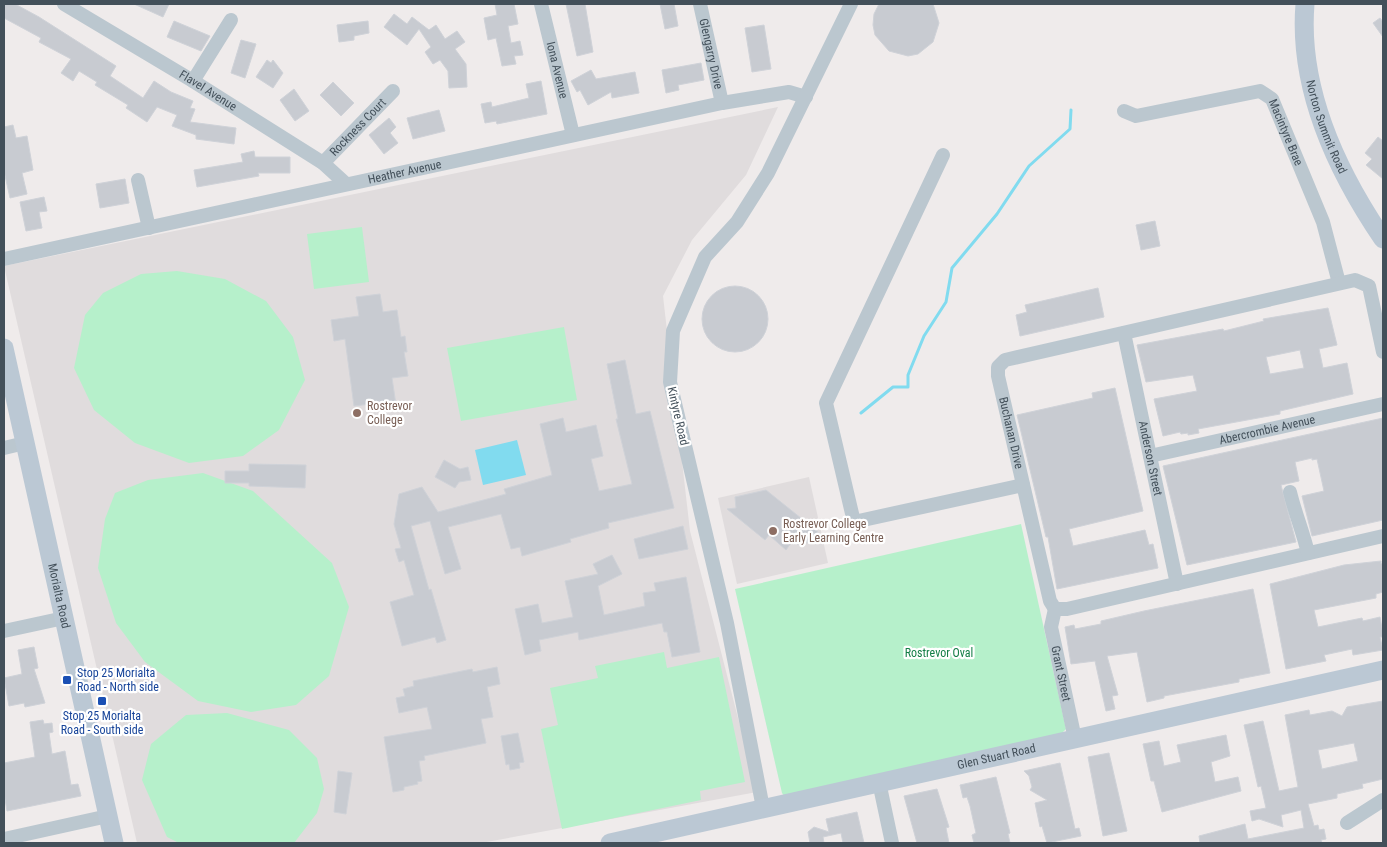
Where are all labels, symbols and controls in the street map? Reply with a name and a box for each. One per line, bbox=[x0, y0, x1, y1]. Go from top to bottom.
street label: Glengarry Drive bbox=[696, 17, 726, 91]
street label: Iona Avenue bbox=[543, 40, 571, 100]
street label: Flavel Avenue bbox=[177, 67, 240, 114]
street label: Norton Summit Road bbox=[1303, 79, 1350, 176]
street label: Rockness Court bbox=[327, 95, 389, 159]
street label: Macintyre Brae bbox=[1266, 97, 1306, 168]
street label: Heather Avenue bbox=[367, 157, 443, 187]
street label: Kintyre Road bbox=[664, 385, 692, 447]
street label: Buchanan Drive bbox=[996, 395, 1026, 471]
place label: Rostrevor College bbox=[367, 399, 413, 427]
marker: Rostrevor College bbox=[351, 407, 363, 419]
street label: Abercrombie Avenue bbox=[1218, 412, 1317, 447]
street label: Anderson Street bbox=[1136, 420, 1165, 497]
place label: Rostrevor College Early Learning Centre bbox=[783, 517, 884, 545]
marker: Rostrevor College Early Learning Centre bbox=[767, 525, 779, 537]
street label: Morialta Road bbox=[45, 562, 73, 630]
street label: Grant Street bbox=[1048, 644, 1074, 703]
park label: Rostrevor Oval bbox=[905, 646, 973, 660]
place label: Stop 25 Morialta Road - North side bbox=[77, 666, 159, 694]
marker: Stop 25 Morialta Road - North side bbox=[61, 674, 73, 686]
marker: Stop 25 Morialta Road - South side bbox=[96, 695, 108, 707]
place label: Stop 25 Morialta Road - South side bbox=[61, 709, 144, 737]
street label: Glen Stuart Road bbox=[956, 741, 1037, 772]

